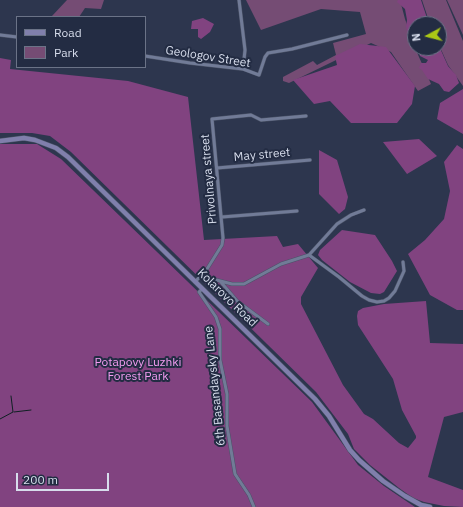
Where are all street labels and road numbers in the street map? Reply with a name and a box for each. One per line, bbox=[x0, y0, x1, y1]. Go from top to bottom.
street label: Geologov Street bbox=[164, 43, 252, 71]
street label: Privolnaya street bbox=[198, 133, 220, 225]
street label: May street bbox=[233, 145, 291, 165]
street label: Kolarovo Road bbox=[194, 266, 260, 330]
street label: 6th Basandaysky Lane bbox=[202, 325, 228, 447]

